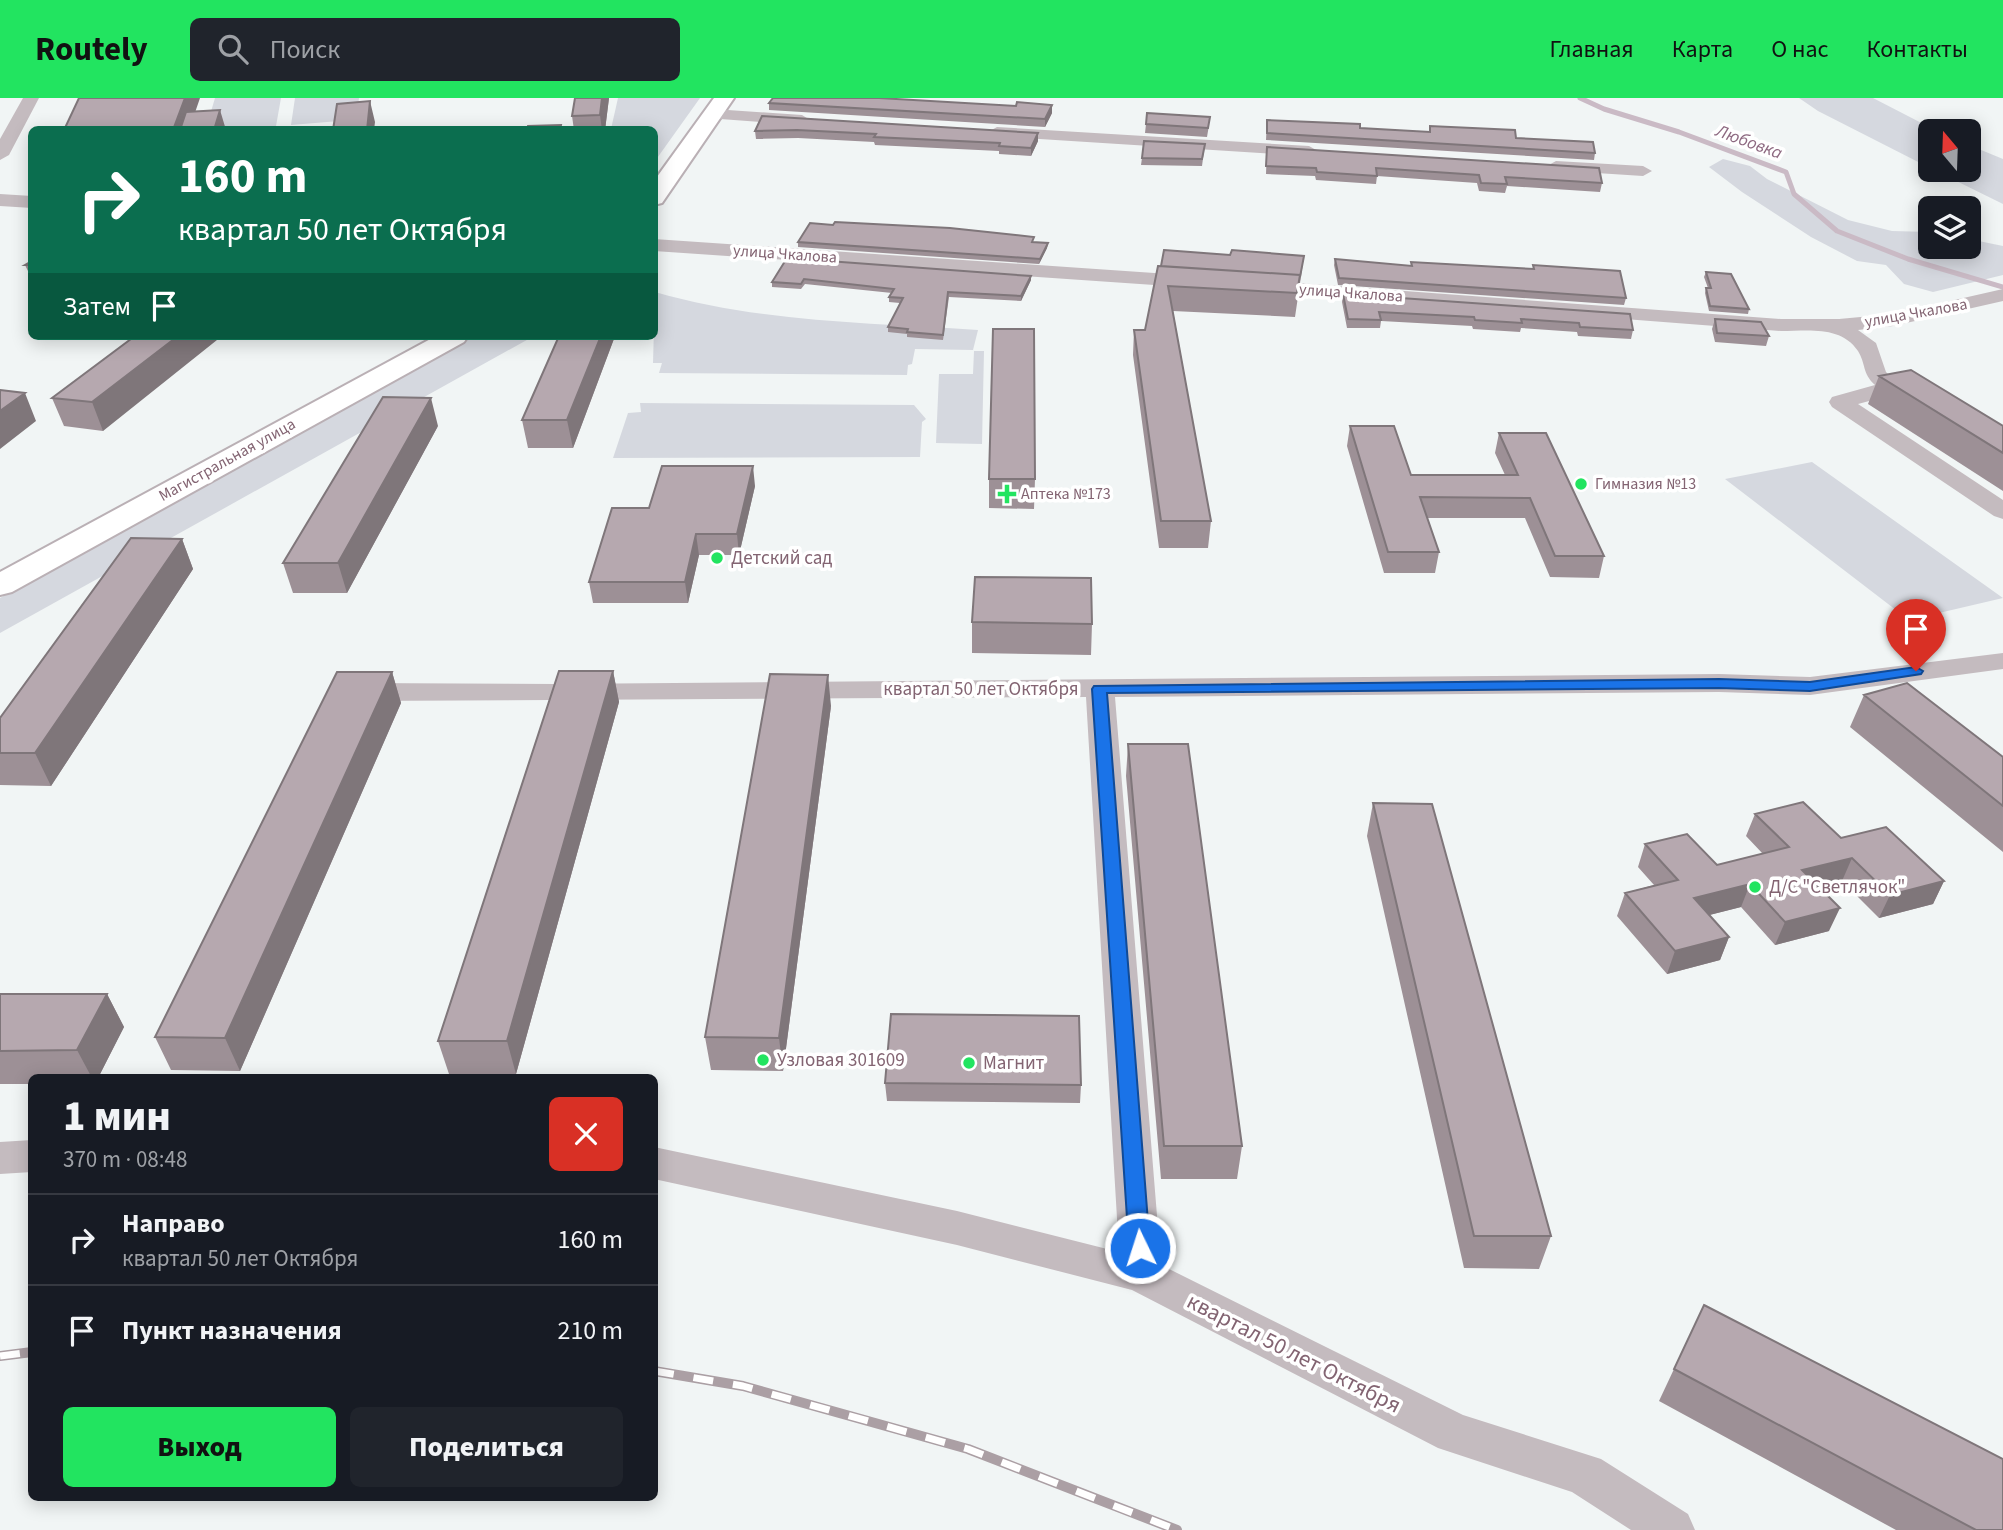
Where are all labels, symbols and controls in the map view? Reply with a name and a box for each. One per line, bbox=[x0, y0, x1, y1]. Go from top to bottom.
search box bbox=[190, 18, 680, 81]
text: Routely bbox=[35, 26, 148, 73]
icon: search bbox=[214, 30, 252, 68]
text: Поиск bbox=[270, 31, 340, 68]
text: Главная bbox=[1549, 32, 1634, 67]
text: Карта bbox=[1672, 32, 1733, 67]
text: О нас bbox=[1771, 32, 1828, 67]
text: Контакты bbox=[1866, 32, 1968, 67]
water label: Любовка bbox=[1711, 118, 1786, 166]
north arrow bbox=[1918, 119, 1981, 182]
map controls bbox=[1918, 119, 1981, 259]
text: 160 m bbox=[178, 142, 307, 212]
icon: right bbox=[63, 154, 154, 245]
button: layers bbox=[1918, 196, 1981, 259]
text: квартал 50 лет Октября bbox=[178, 207, 507, 253]
street label: улица Чкалова bbox=[732, 239, 838, 269]
street label: улица Чкалова bbox=[1298, 278, 1404, 308]
icon: arrive bbox=[145, 287, 183, 325]
text: Затем bbox=[63, 288, 131, 325]
street label: улица Чкалова bbox=[1863, 293, 1969, 333]
street label: Магистральная улица bbox=[155, 413, 299, 507]
place label: Гимназия №13 bbox=[1595, 473, 1696, 495]
marker: Гимназия №13 bbox=[1573, 476, 1589, 492]
place label: Аптека №173 bbox=[1021, 483, 1111, 505]
marker: Аптека №173 bbox=[999, 486, 1015, 502]
place label: Детский сад bbox=[731, 545, 833, 572]
marker: Детский сад bbox=[709, 550, 725, 566]
pin bbox=[1886, 599, 1946, 671]
icon: arrive bbox=[1897, 610, 1935, 648]
street label: квартал 50 лет Октября bbox=[883, 676, 1079, 703]
place label: Д/С "Светлячок" bbox=[1769, 874, 1905, 901]
marker: Д/С "Светлячок" bbox=[1747, 879, 1763, 895]
place label: Узловая 301609 bbox=[777, 1047, 905, 1074]
place label: Магнит bbox=[983, 1050, 1045, 1077]
marker: Узловая 301609 bbox=[755, 1052, 771, 1068]
marker: Магнит bbox=[961, 1055, 977, 1071]
text: 1 мин bbox=[63, 1087, 171, 1147]
button: close bbox=[549, 1097, 623, 1171]
text: 370 m · 08:48 bbox=[63, 1143, 187, 1176]
text: Направо bbox=[122, 1205, 225, 1242]
position arrow bbox=[1103, 1211, 1177, 1285]
icon: right bbox=[63, 1221, 101, 1259]
text: 160 m bbox=[557, 1221, 623, 1258]
text: квартал 50 лет Октября bbox=[122, 1242, 358, 1275]
street label: квартал 50 лет Октября bbox=[1181, 1285, 1407, 1421]
icon: arrive bbox=[63, 1312, 101, 1350]
text: Пункт назначения bbox=[122, 1312, 342, 1349]
text: 210 m bbox=[557, 1312, 623, 1349]
button: Выход bbox=[63, 1407, 336, 1487]
button: Поделиться bbox=[350, 1407, 623, 1487]

